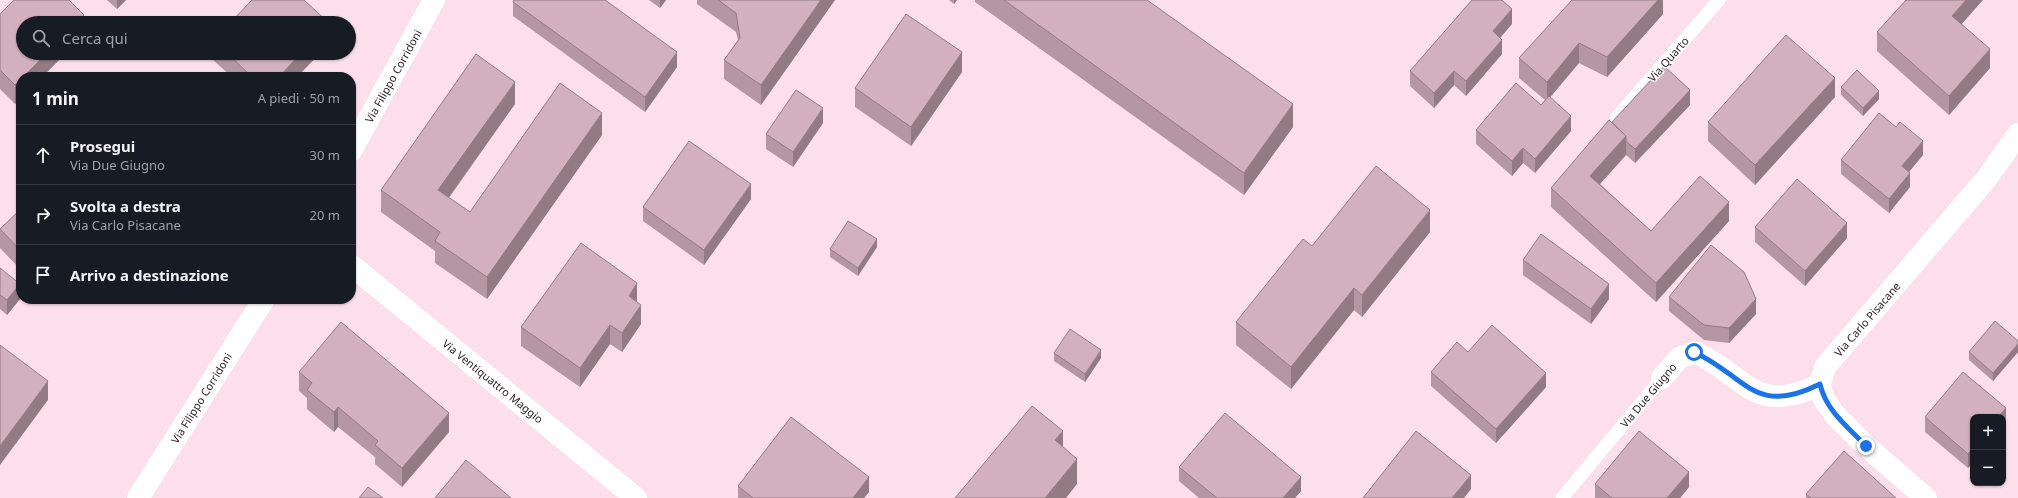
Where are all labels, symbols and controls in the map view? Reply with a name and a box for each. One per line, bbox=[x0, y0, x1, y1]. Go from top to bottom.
search box bbox=[16, 16, 356, 60]
icon: search bbox=[30, 27, 52, 49]
street label: Via Filippo Corridoni bbox=[361, 27, 425, 125]
text: Cerca qui bbox=[62, 28, 128, 48]
street label: Via Quarto bbox=[1644, 33, 1692, 85]
text: 1 min bbox=[32, 87, 79, 110]
text: A piedi · 50 m bbox=[258, 89, 340, 107]
text: Prosegui bbox=[70, 136, 135, 156]
icon: ahead bbox=[32, 144, 54, 166]
text: 30 m bbox=[310, 146, 340, 164]
text: Via Due Giugno bbox=[70, 156, 165, 174]
text: Svolta a destra bbox=[70, 196, 181, 216]
icon: right bbox=[32, 204, 54, 226]
text: 20 m bbox=[310, 206, 340, 224]
text: Via Carlo Pisacane bbox=[70, 216, 181, 234]
icon: arrive bbox=[32, 264, 54, 286]
text: Arrivo a destinazione bbox=[70, 265, 229, 285]
street label: Via Carlo Pisacane bbox=[1831, 279, 1903, 359]
street label: Via Ventiquattro Maggio bbox=[440, 336, 547, 426]
route start bbox=[1685, 343, 1703, 361]
street label: Via Filippo Corridoni bbox=[167, 350, 235, 446]
street label: Via Due Giugno bbox=[1616, 359, 1680, 431]
map controls bbox=[1970, 414, 2006, 486]
button: + bbox=[1970, 414, 2006, 450]
route end bbox=[1857, 437, 1875, 455]
button: − bbox=[1970, 450, 2006, 486]

